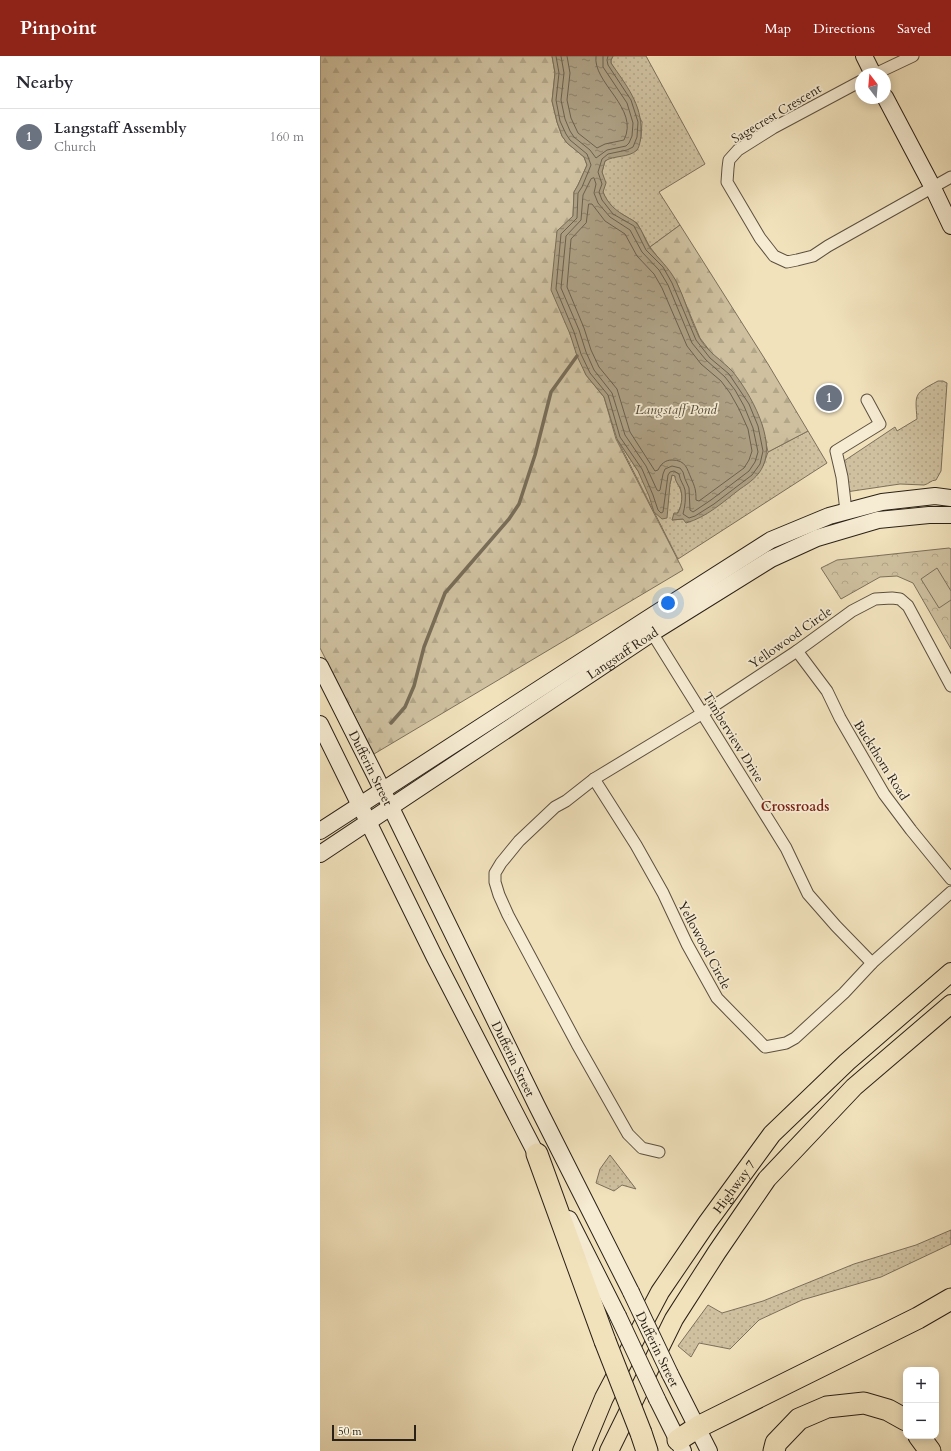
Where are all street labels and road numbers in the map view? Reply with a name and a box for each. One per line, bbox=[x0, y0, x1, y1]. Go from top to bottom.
street label: Sagecrest Crescent bbox=[728, 80, 825, 148]
street label: Yellowood Circle bbox=[745, 602, 836, 673]
street label: Langstaff Road bbox=[584, 623, 662, 684]
street label: Timberview Drive bbox=[698, 689, 768, 786]
street label: Buckthorn Road bbox=[849, 717, 913, 804]
street label: Dufferin Street bbox=[344, 728, 397, 809]
street label: Yellowood Circle bbox=[673, 898, 735, 993]
street label: Dufferin Street bbox=[487, 1018, 539, 1100]
street label: Highway 7 bbox=[709, 1156, 760, 1217]
street label: Dufferin Street bbox=[631, 1309, 683, 1390]

